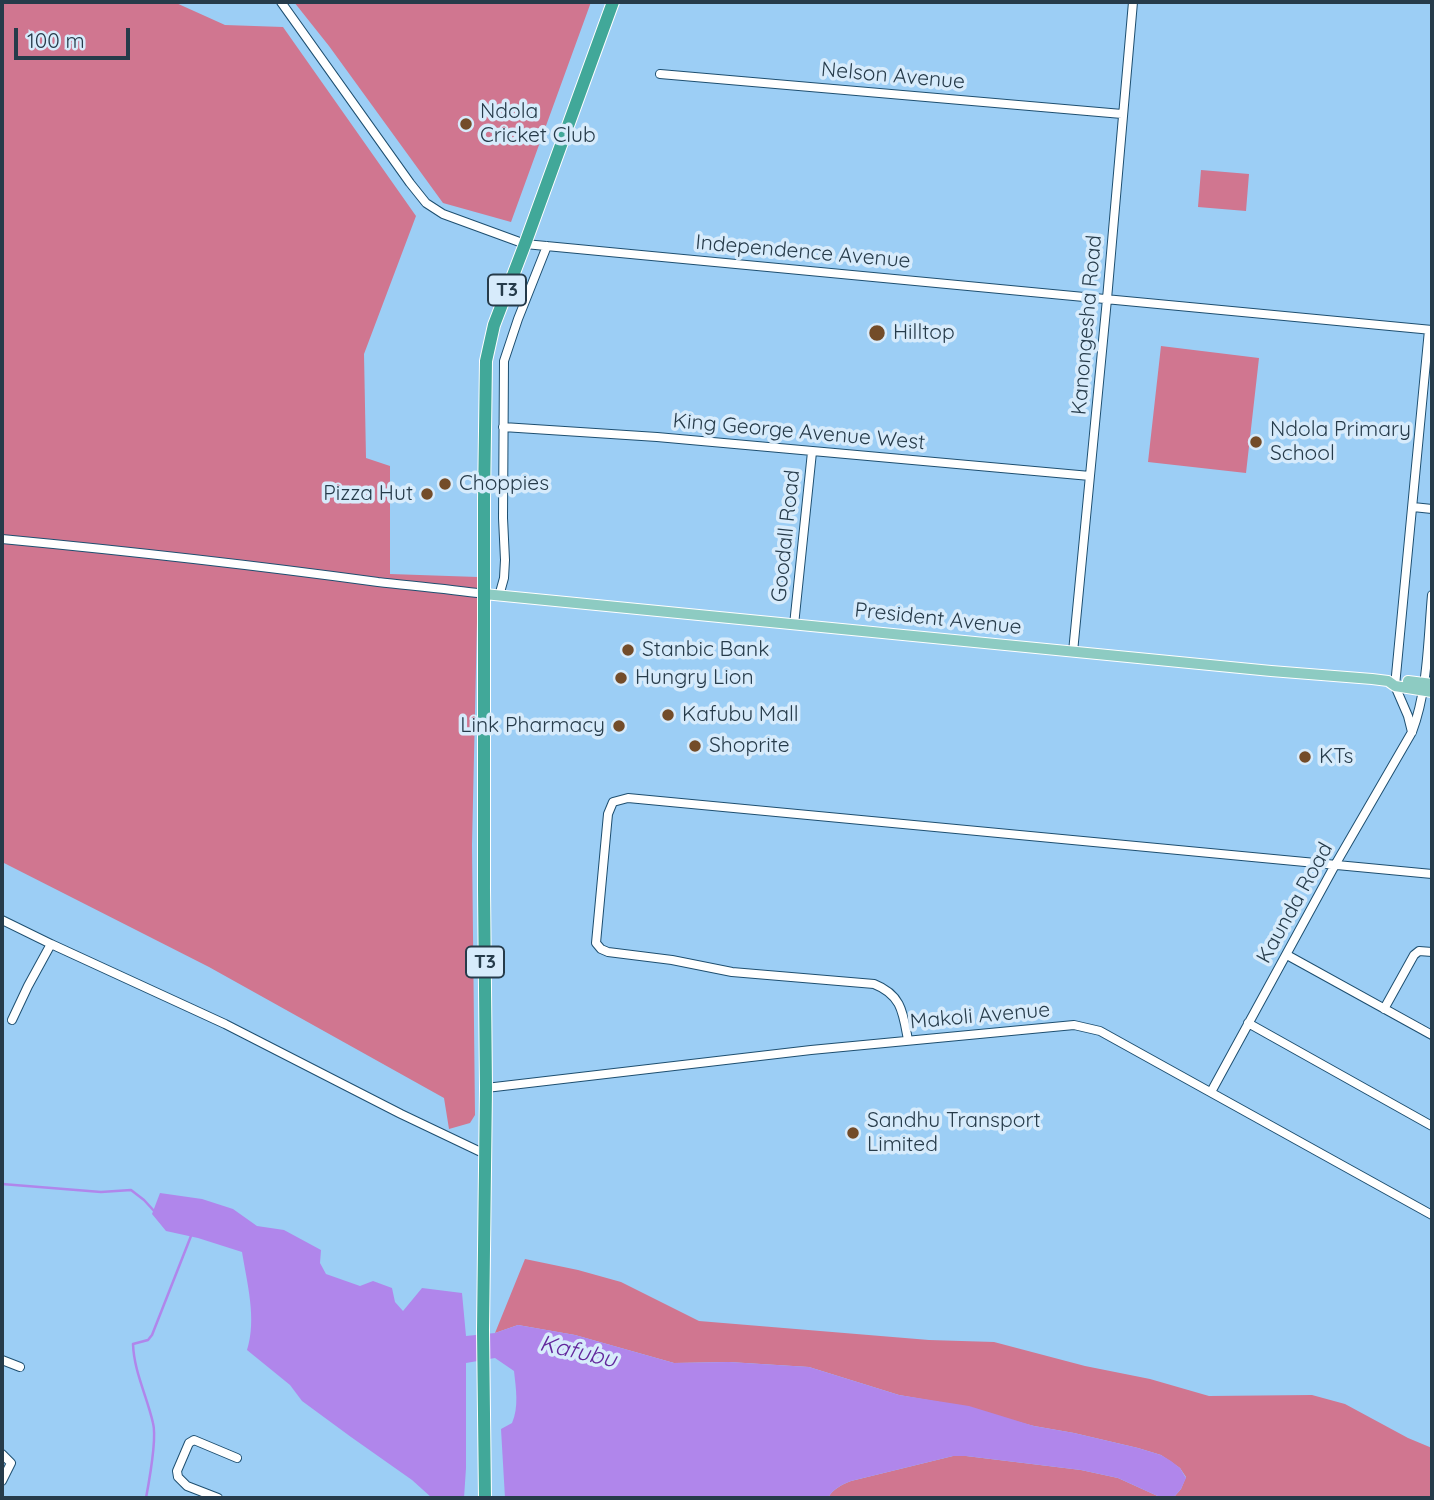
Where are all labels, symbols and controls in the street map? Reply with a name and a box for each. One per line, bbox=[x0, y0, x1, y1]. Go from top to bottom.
scale bar bbox=[18, 14, 133, 58]
text: 100 m bbox=[27, 27, 85, 53]
street label: Nelson Avenue bbox=[820, 57, 966, 95]
place label: Ndola Cricket Club bbox=[480, 99, 596, 149]
marker: Ndola Cricket Club bbox=[458, 116, 474, 132]
street label: Independence Avenue bbox=[694, 230, 912, 274]
street label: Kanongesha Road bbox=[1067, 234, 1107, 416]
road number: T3 bbox=[488, 274, 526, 306]
place label: Hilltop bbox=[893, 320, 955, 346]
marker: Hilltop bbox=[867, 323, 887, 343]
street label: King George Avenue West bbox=[672, 408, 926, 456]
place label: Ndola Primary School bbox=[1270, 417, 1411, 467]
marker: Ndola Primary School bbox=[1248, 434, 1264, 450]
street label: Goodall Road bbox=[767, 469, 805, 603]
place label: Choppies bbox=[459, 471, 549, 497]
marker: Choppies bbox=[437, 476, 453, 492]
place label: Pizza Hut bbox=[323, 481, 413, 507]
marker: Pizza Hut bbox=[419, 486, 435, 502]
street label: President Avenue bbox=[853, 598, 1023, 640]
place label: Stanbic Bank bbox=[642, 637, 769, 663]
marker: Stanbic Bank bbox=[620, 642, 636, 658]
place label: Hungry Lion bbox=[635, 665, 754, 691]
marker: Hungry Lion bbox=[613, 670, 629, 686]
place label: Kafubu Mall bbox=[682, 702, 799, 728]
marker: Kafubu Mall bbox=[660, 707, 676, 723]
place label: Link Pharmacy bbox=[460, 713, 605, 739]
marker: Link Pharmacy bbox=[611, 718, 627, 734]
place label: Shoprite bbox=[709, 733, 790, 759]
marker: Shoprite bbox=[687, 738, 703, 754]
place label: KTs bbox=[1319, 744, 1353, 770]
marker: KTs bbox=[1297, 749, 1313, 765]
street label: Kaunda Road bbox=[1251, 838, 1339, 968]
road number: T3 bbox=[466, 946, 504, 978]
street label: Makoli Avenue bbox=[909, 997, 1051, 1035]
place label: Sandhu Transport Limited bbox=[867, 1108, 1041, 1158]
marker: Sandhu Transport Limited bbox=[845, 1125, 861, 1141]
water label: Kafubu bbox=[537, 1330, 619, 1374]

